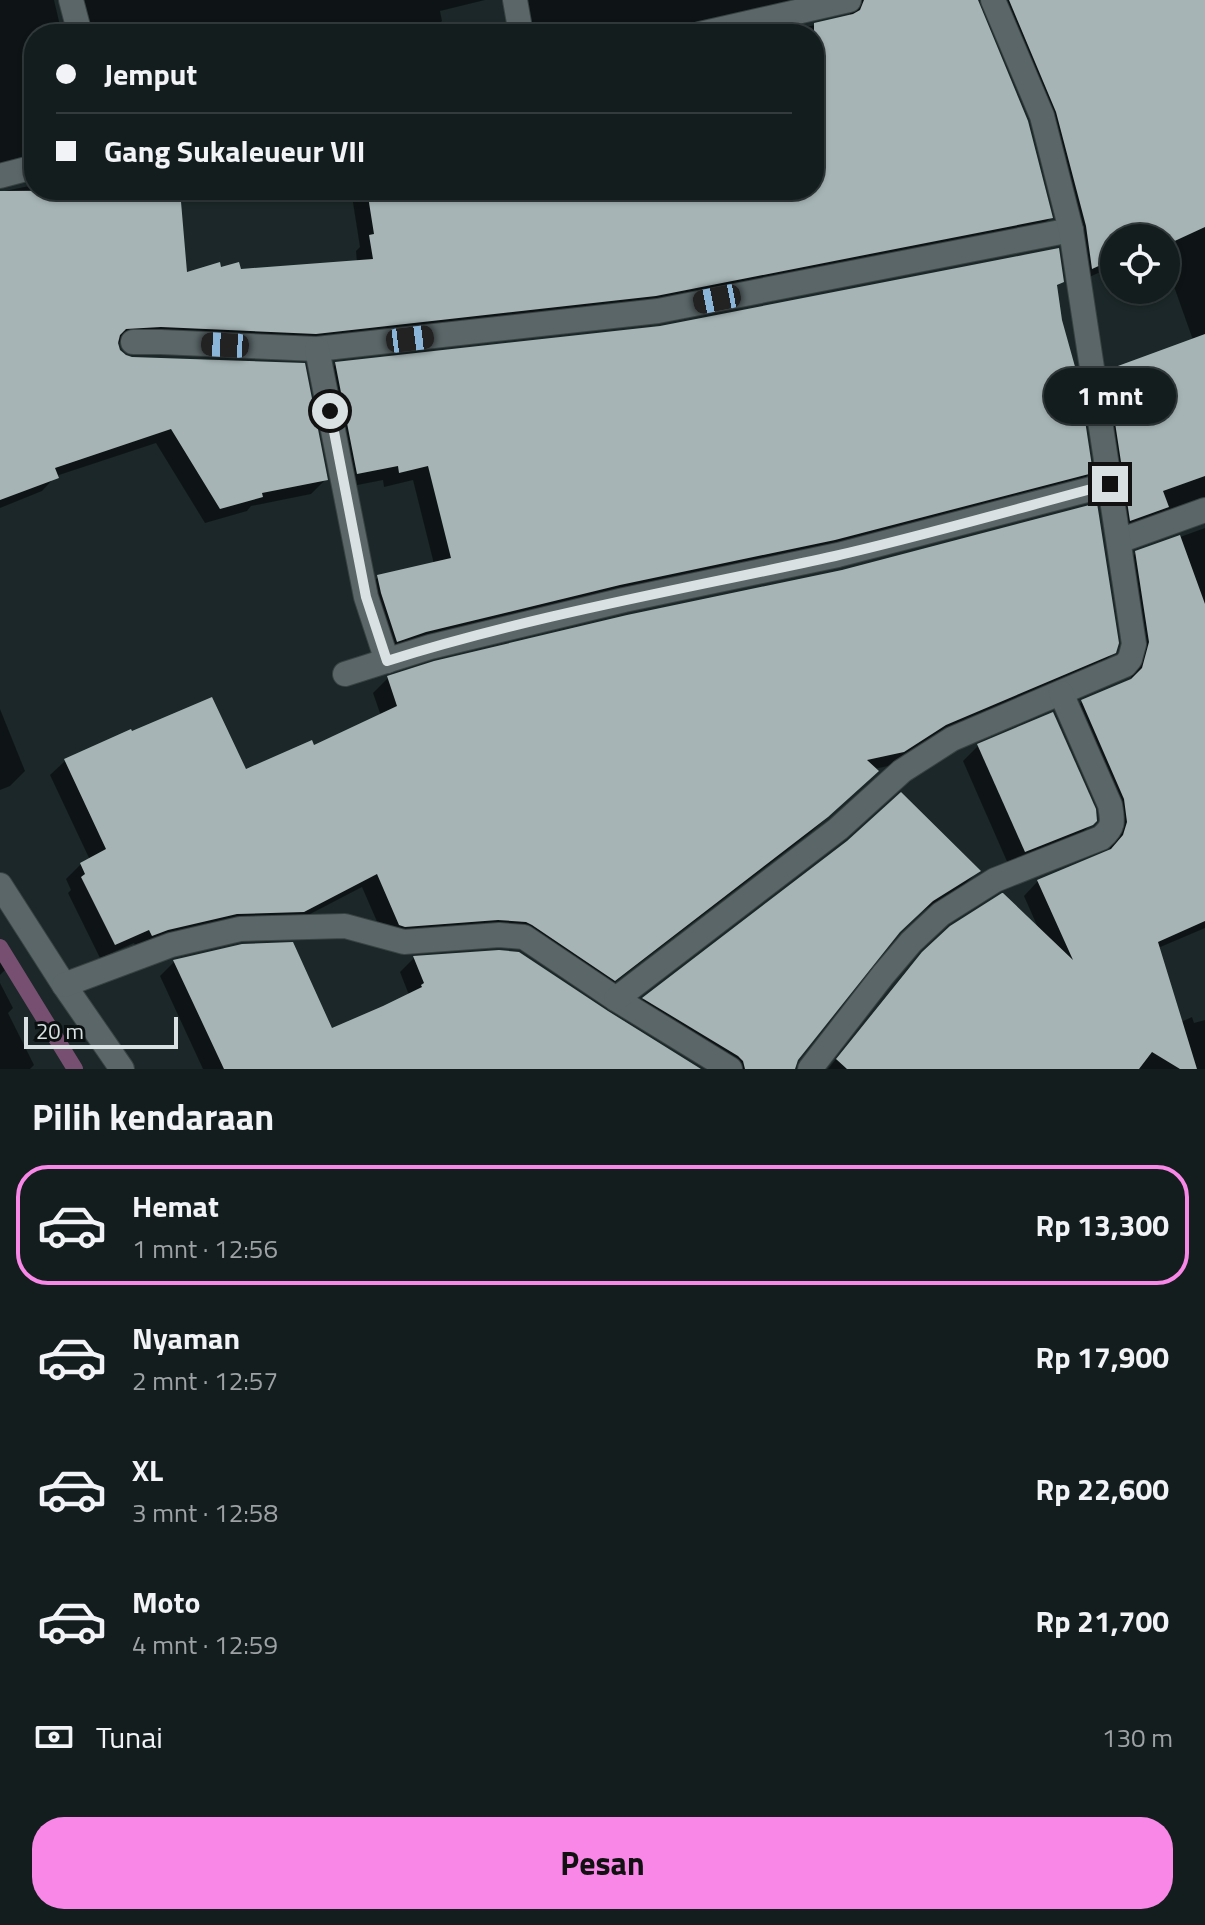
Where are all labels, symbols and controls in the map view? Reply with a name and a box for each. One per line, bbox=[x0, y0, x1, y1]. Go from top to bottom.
text: Jemput bbox=[104, 51, 197, 97]
text: Gang Sukaleueur VII bbox=[104, 128, 365, 174]
map controls bbox=[1100, 224, 1180, 304]
button: locate bbox=[1100, 224, 1180, 304]
car bbox=[691, 283, 743, 315]
car bbox=[385, 324, 435, 354]
car bbox=[200, 332, 250, 358]
callout: 1 mnt bbox=[1044, 368, 1176, 424]
text: 1 mnt bbox=[1077, 376, 1143, 415]
route start bbox=[312, 393, 348, 429]
route end bbox=[1092, 466, 1128, 502]
scale bar bbox=[24, 1013, 178, 1049]
text: 20 m bbox=[36, 1014, 84, 1048]
text: Pilih kendaraan bbox=[32, 1089, 274, 1144]
text: Hemat bbox=[132, 1183, 219, 1229]
icon: car bbox=[36, 1189, 108, 1261]
text: Rp 13,300 bbox=[1036, 1202, 1169, 1248]
text: 1 mnt · 12:56 bbox=[132, 1229, 278, 1268]
text: Nyaman bbox=[132, 1315, 240, 1361]
icon: car bbox=[36, 1321, 108, 1393]
text: Rp 17,900 bbox=[1036, 1334, 1169, 1380]
text: 2 mnt · 12:57 bbox=[132, 1361, 278, 1400]
text: XL bbox=[132, 1447, 163, 1493]
icon: car bbox=[36, 1453, 108, 1525]
text: Rp 22,600 bbox=[1036, 1466, 1169, 1512]
text: 3 mnt · 12:58 bbox=[132, 1493, 278, 1532]
text: Moto bbox=[132, 1579, 200, 1625]
icon: car bbox=[36, 1585, 108, 1657]
text: Rp 21,700 bbox=[1036, 1598, 1169, 1644]
text: 4 mnt · 12:59 bbox=[132, 1625, 278, 1664]
text: Tunai bbox=[96, 1714, 163, 1760]
icon: cash bbox=[32, 1715, 76, 1759]
text: 130 m bbox=[1102, 1718, 1173, 1757]
button: Pesan bbox=[32, 1817, 1173, 1909]

